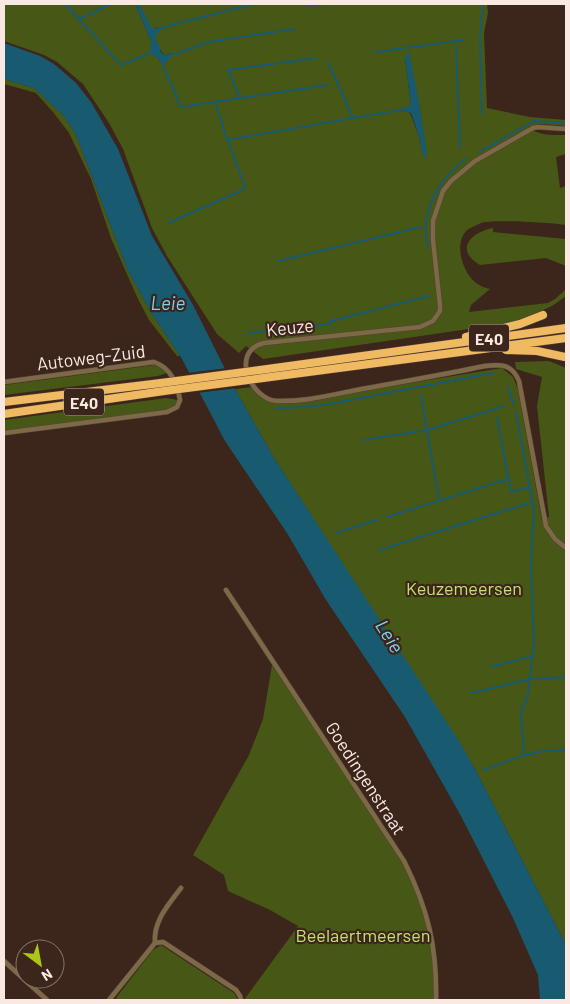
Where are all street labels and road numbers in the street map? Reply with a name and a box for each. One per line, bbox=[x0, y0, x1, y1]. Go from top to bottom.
street label: Keuze bbox=[265, 314, 315, 340]
road number: E40 bbox=[469, 324, 509, 352]
street label: Autoweg-Zuid bbox=[35, 339, 147, 375]
road number: E40 bbox=[64, 388, 104, 416]
street label: Goedingenstraat bbox=[321, 717, 411, 839]

